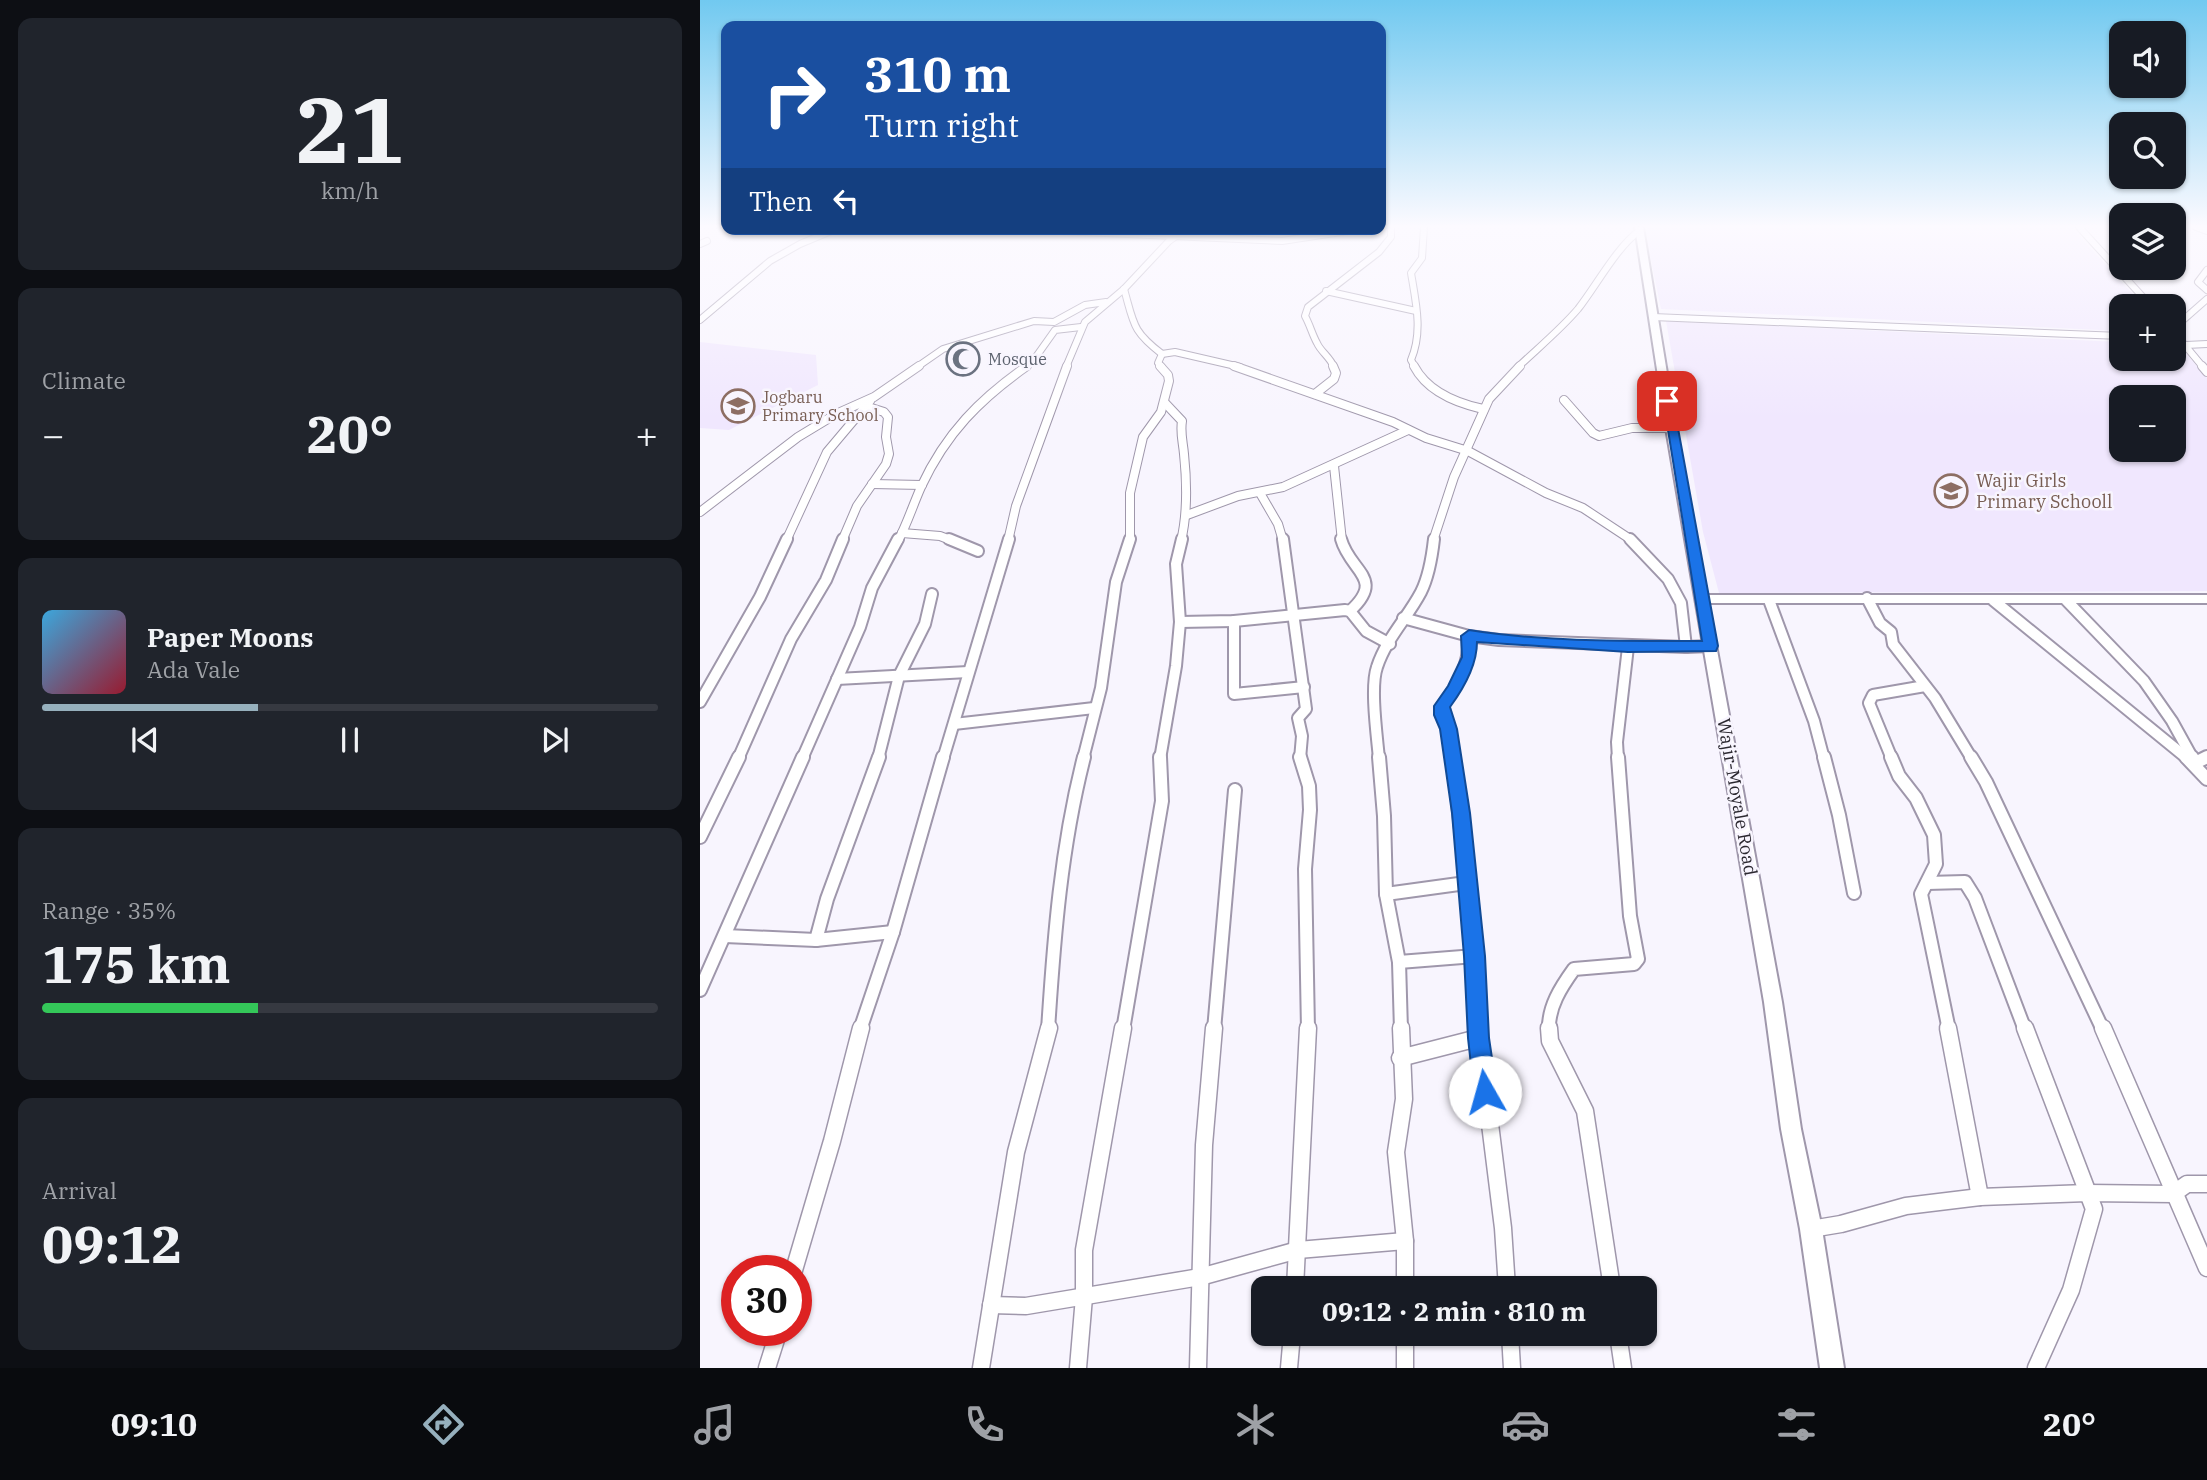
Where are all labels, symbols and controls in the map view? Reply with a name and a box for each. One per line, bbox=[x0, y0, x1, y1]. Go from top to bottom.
map controls bbox=[2109, 21, 2186, 462]
button: sound bbox=[2109, 21, 2186, 98]
text: 310 m bbox=[864, 42, 1011, 105]
icon: right bbox=[749, 49, 840, 140]
text: 21 bbox=[295, 70, 405, 188]
text: Turn right bbox=[864, 104, 1019, 146]
button: search bbox=[2109, 112, 2186, 189]
text: km/h bbox=[321, 175, 379, 205]
icon: left bbox=[827, 182, 865, 220]
text: Then bbox=[749, 184, 813, 218]
button: layers bbox=[2109, 203, 2186, 280]
button: + bbox=[2109, 294, 2186, 371]
mosque icon: Mosque bbox=[944, 340, 982, 378]
place label: Mosque bbox=[988, 349, 1047, 369]
text: Climate bbox=[42, 365, 126, 395]
pin bbox=[1637, 371, 1697, 431]
icon: arrive bbox=[1648, 382, 1686, 420]
button: − bbox=[2109, 385, 2186, 462]
school or university icon: Jogbaru Primary School bbox=[719, 387, 757, 425]
place label: Jogbaru Primary School bbox=[762, 387, 879, 425]
text: 20° bbox=[307, 400, 393, 467]
text: − bbox=[42, 410, 65, 459]
text: + bbox=[635, 410, 658, 459]
place label: Wajir Girls Primary Schooll bbox=[1976, 469, 2112, 513]
school or university icon: Wajir Girls Primary Schooll bbox=[1932, 472, 1970, 510]
text: Paper Moons bbox=[147, 620, 314, 654]
text: Ada Vale bbox=[147, 654, 240, 684]
street label: Wajir-Moyale Road bbox=[1712, 716, 1763, 877]
icon: previous bbox=[126, 721, 164, 759]
icon: pause bbox=[331, 721, 369, 759]
icon: next bbox=[536, 721, 574, 759]
text: Range · 35% bbox=[42, 895, 176, 925]
text: 175 km bbox=[42, 930, 231, 997]
position arrow bbox=[1448, 1055, 1522, 1129]
text: Arrival bbox=[42, 1175, 117, 1205]
text: 09:12 bbox=[42, 1210, 183, 1277]
speed limit sign: 30 bbox=[721, 1255, 812, 1346]
text: 09:12 · 2 min · 810 m bbox=[1322, 1294, 1586, 1328]
icon: directions bbox=[419, 1400, 468, 1449]
icon: music bbox=[690, 1400, 739, 1449]
icon: phone bbox=[960, 1400, 1009, 1449]
icon: climate bbox=[1231, 1400, 1280, 1449]
icon: car bbox=[1501, 1400, 1550, 1449]
icon: filters bbox=[1772, 1400, 1821, 1449]
text: 09:10 bbox=[111, 1403, 197, 1445]
text: 20° bbox=[2043, 1403, 2096, 1445]

